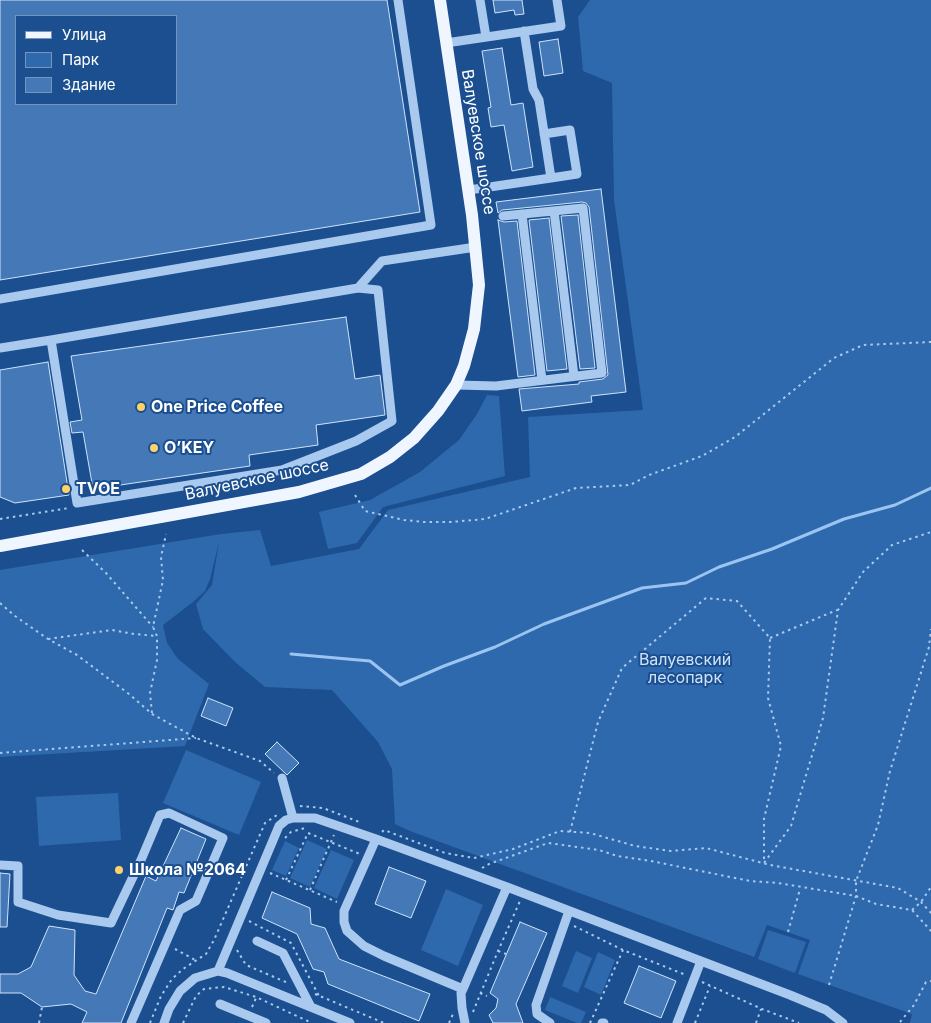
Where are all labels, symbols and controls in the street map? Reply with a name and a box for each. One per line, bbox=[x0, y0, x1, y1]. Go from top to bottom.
legend bbox=[15, 15, 178, 105]
text: Улица bbox=[62, 25, 106, 44]
text: Парк bbox=[62, 50, 99, 69]
street label: Валуевское шоссе bbox=[457, 68, 499, 216]
text: Здание bbox=[62, 75, 116, 94]
place label: One Price Coffee bbox=[151, 397, 283, 417]
marker: One Price Coffee bbox=[135, 401, 147, 413]
place label: O’KEY bbox=[164, 438, 214, 458]
marker: O’KEY bbox=[148, 442, 160, 454]
street label: Валуевское шоссе bbox=[183, 455, 331, 505]
place label: TVOE bbox=[76, 479, 120, 499]
marker: TVOE bbox=[60, 483, 72, 495]
park label: Валуевский лесопарк bbox=[639, 650, 731, 688]
place label: Школа №2064 bbox=[129, 860, 246, 880]
marker: Школа №2064 bbox=[113, 864, 125, 876]

